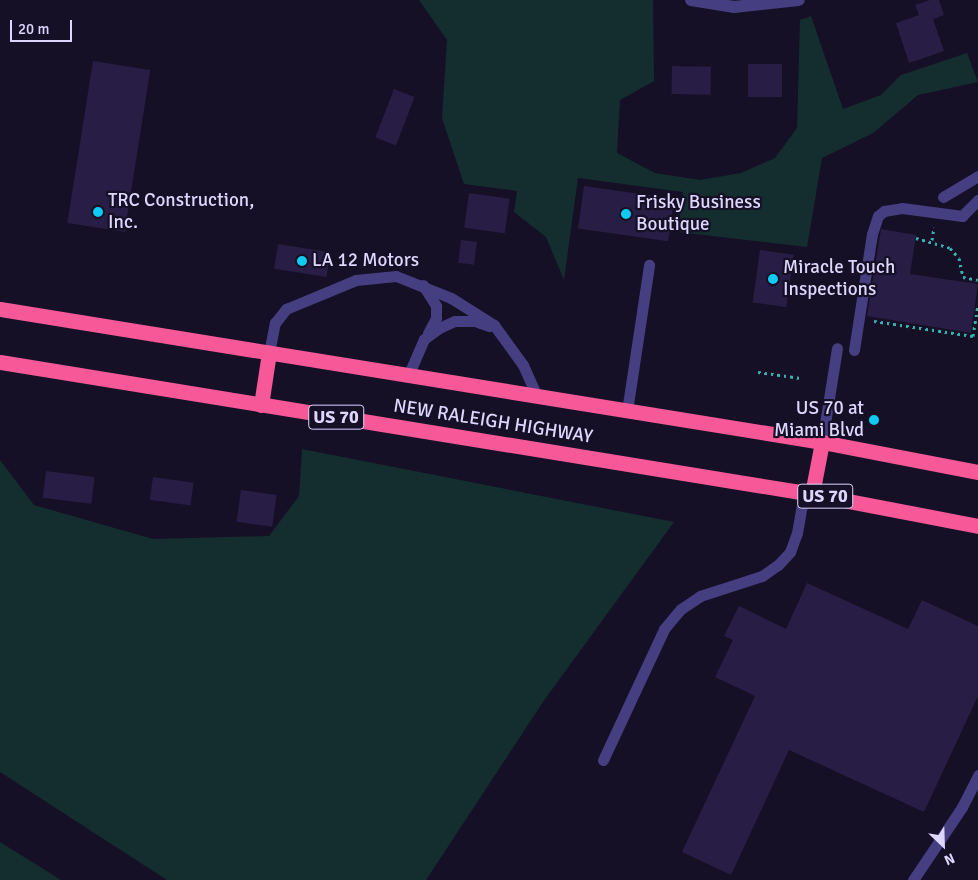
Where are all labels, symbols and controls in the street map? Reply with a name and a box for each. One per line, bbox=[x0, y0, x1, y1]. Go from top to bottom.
scale bar bbox=[12, 10, 75, 42]
text: 20 m bbox=[18, 20, 49, 38]
place label: TRC Construction, Inc. bbox=[108, 190, 254, 234]
place label: Frisky Business Boutique bbox=[636, 192, 761, 236]
marker: TRC Construction, Inc. bbox=[92, 206, 104, 218]
marker: Frisky Business Boutique bbox=[620, 208, 632, 220]
place label: LA 12 Motors bbox=[312, 250, 419, 272]
marker: LA 12 Motors bbox=[296, 255, 308, 267]
place label: Miracle Touch Inspections bbox=[783, 257, 895, 301]
marker: Miracle Touch Inspections bbox=[767, 273, 779, 285]
street label: NEW RALEIGH HIGHWAY bbox=[392, 395, 594, 449]
place label: US 70 at Miami Blvd bbox=[774, 398, 864, 442]
road number: US 70 bbox=[307, 402, 365, 432]
marker: US 70 at Miami Blvd bbox=[868, 414, 880, 426]
road number: US 70 bbox=[796, 481, 854, 512]
north arrow bbox=[918, 820, 968, 870]
text: N bbox=[941, 849, 957, 869]

